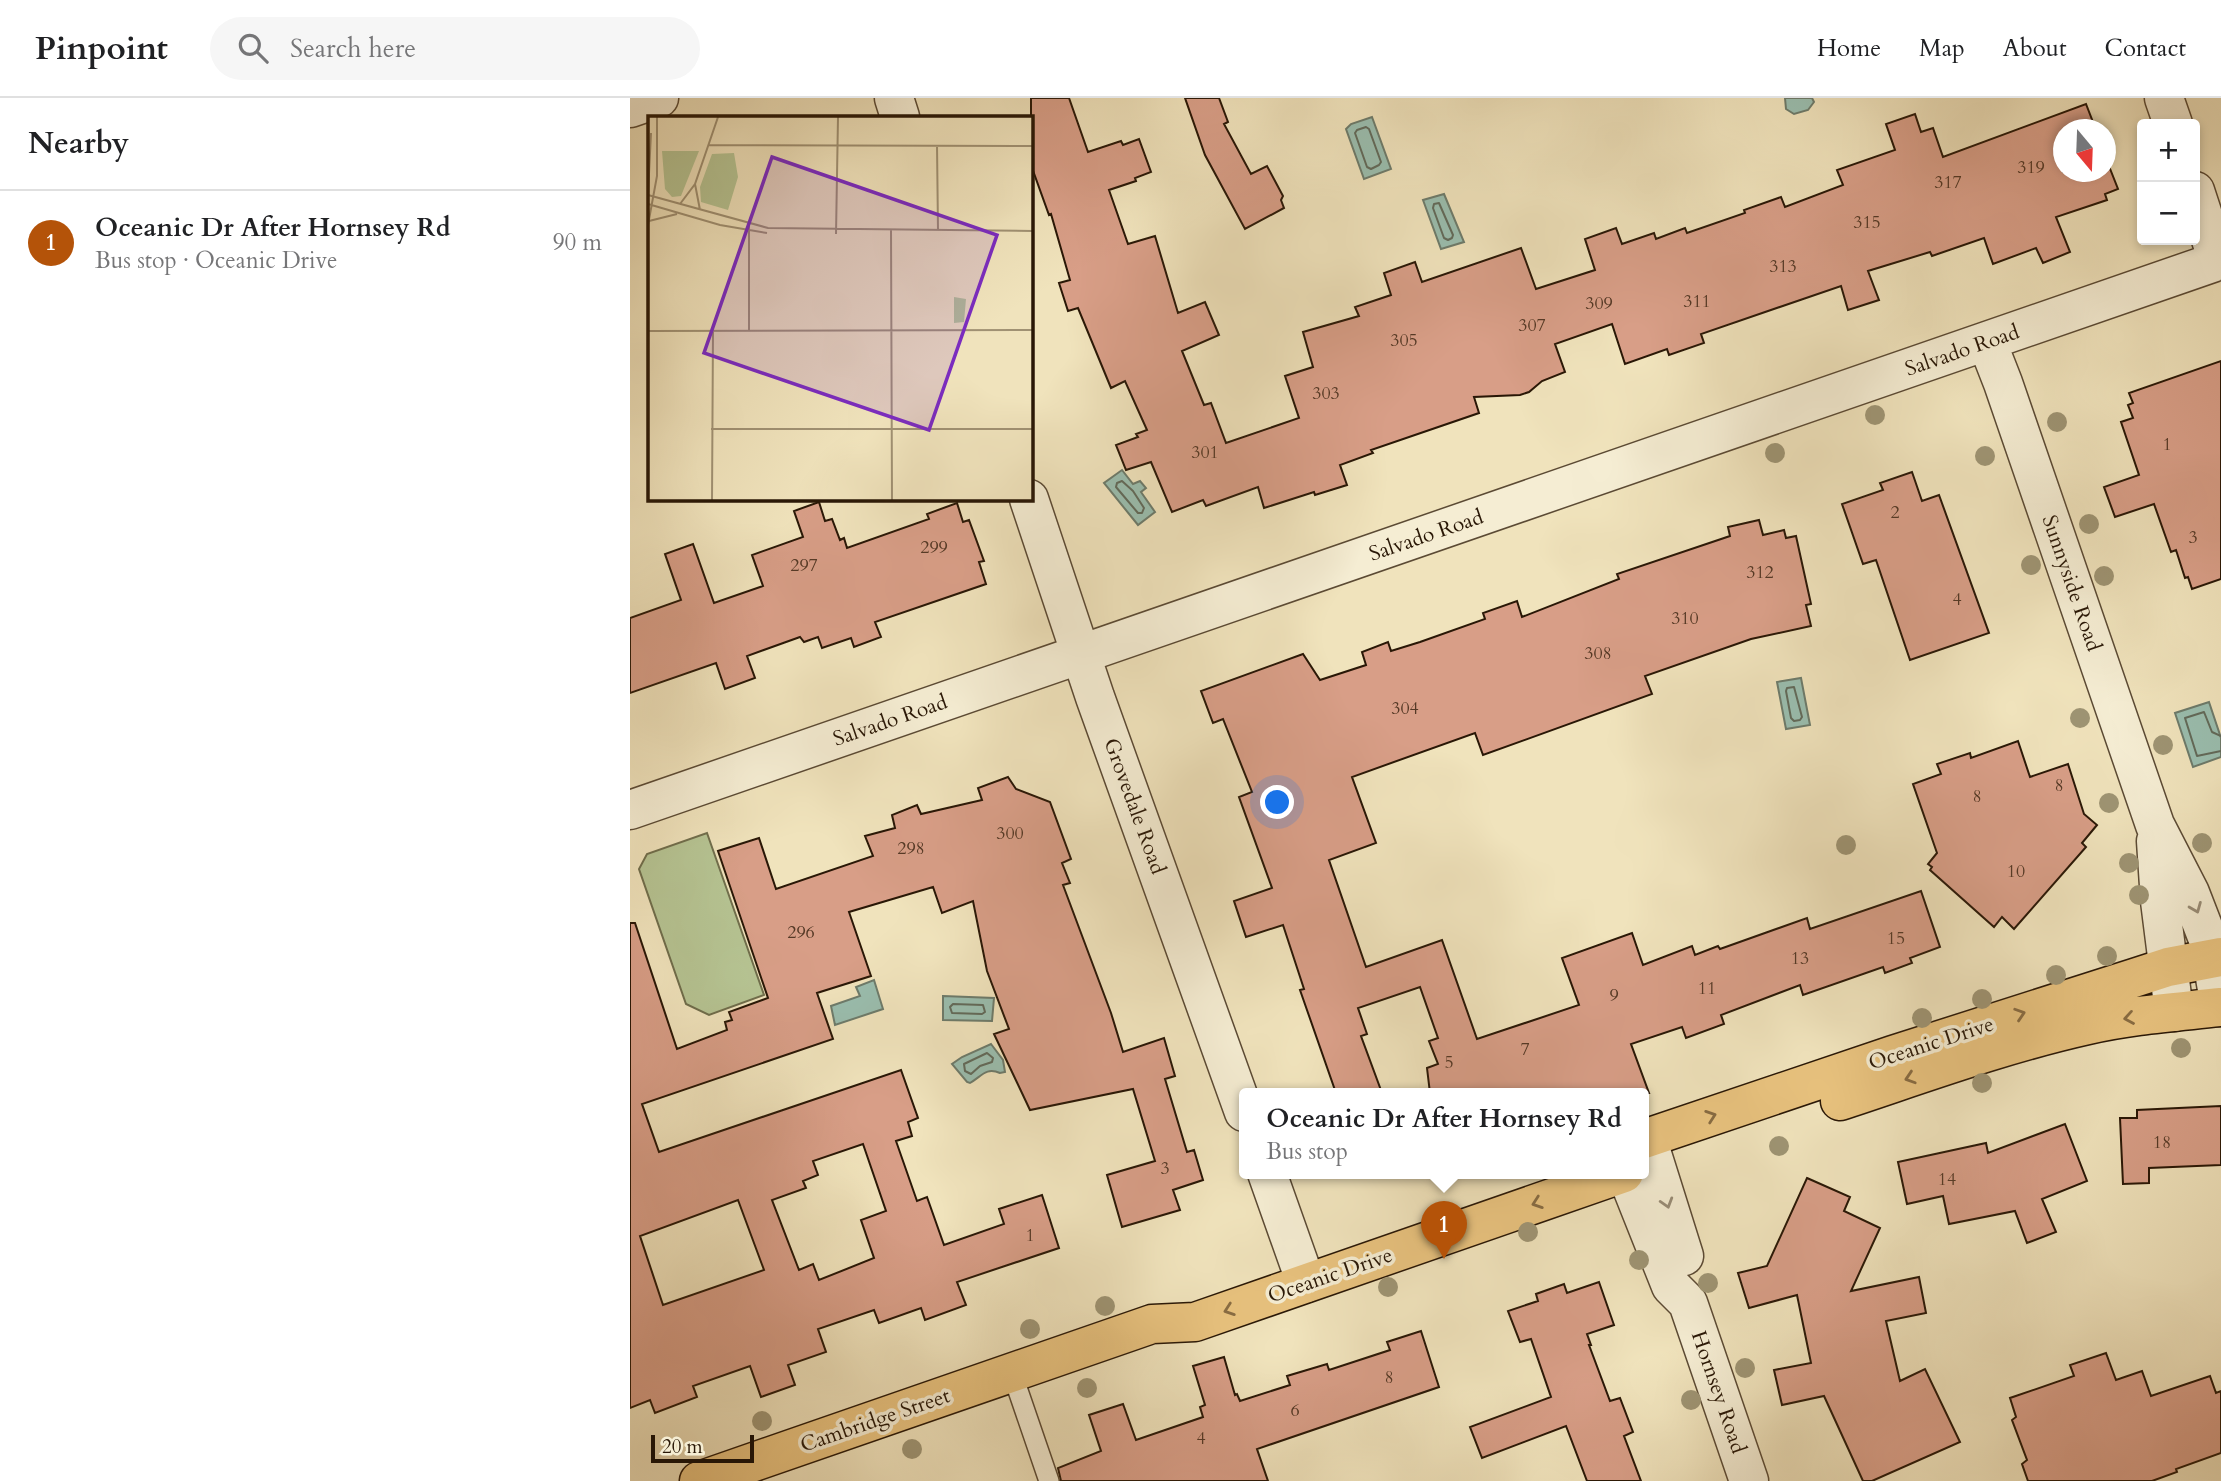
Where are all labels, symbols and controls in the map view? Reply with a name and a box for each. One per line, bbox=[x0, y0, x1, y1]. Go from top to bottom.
search box bbox=[210, 17, 700, 80]
text: Pinpoint bbox=[35, 26, 168, 71]
icon: search bbox=[234, 29, 272, 67]
text: Search here bbox=[290, 31, 416, 66]
text: Home bbox=[1817, 32, 1881, 65]
text: Map bbox=[1919, 32, 1965, 65]
text: About bbox=[2003, 32, 2067, 65]
text: Contact bbox=[2105, 32, 2186, 65]
inset map bbox=[648, 116, 1032, 500]
north arrow bbox=[2053, 119, 2116, 182]
map controls bbox=[2137, 119, 2200, 245]
button: + bbox=[2137, 119, 2200, 182]
text: Nearby bbox=[28, 123, 129, 164]
house number: 319 bbox=[2017, 155, 2045, 180]
house number: 317 bbox=[1934, 170, 1962, 195]
button: − bbox=[2137, 182, 2200, 245]
text: Oceanic Dr After Hornsey Rd bbox=[95, 210, 450, 245]
house number: 315 bbox=[1853, 210, 1881, 235]
text: 1 bbox=[45, 227, 57, 258]
text: 90 m bbox=[553, 227, 602, 258]
text: Bus stop · Oceanic Drive bbox=[95, 245, 338, 276]
house number: 313 bbox=[1769, 254, 1797, 279]
house number: 311 bbox=[1683, 289, 1711, 314]
house number: 309 bbox=[1585, 291, 1613, 316]
house number: 307 bbox=[1518, 313, 1546, 338]
street label: Salvado Road bbox=[1901, 317, 2023, 384]
house number: 305 bbox=[1390, 328, 1418, 353]
house number: 303 bbox=[1312, 381, 1340, 406]
house number: 1 bbox=[2162, 432, 2172, 457]
house number: 301 bbox=[1191, 440, 1219, 465]
house number: 2 bbox=[1890, 500, 1900, 525]
street label: Salvado Road bbox=[1365, 502, 1487, 569]
street label: Sunnyside Road bbox=[2035, 511, 2108, 655]
house number: 3 bbox=[2188, 525, 2198, 550]
house number: 299 bbox=[920, 535, 948, 560]
house number: 297 bbox=[790, 553, 818, 578]
house number: 312 bbox=[1746, 560, 1774, 585]
house number: 4 bbox=[1952, 587, 1962, 612]
house number: 310 bbox=[1671, 606, 1699, 631]
house number: 308 bbox=[1584, 641, 1612, 666]
street label: Salvado Road bbox=[829, 687, 951, 754]
house number: 304 bbox=[1391, 696, 1419, 721]
street label: Grovedale Road bbox=[1096, 734, 1173, 878]
house number: 8 bbox=[2054, 773, 2064, 798]
house number: 8 bbox=[1972, 784, 1982, 809]
your location bbox=[1260, 785, 1294, 819]
house number: 300 bbox=[996, 821, 1024, 846]
house number: 298 bbox=[897, 836, 925, 861]
house number: 10 bbox=[2007, 859, 2025, 884]
one-way arrow bbox=[2187, 901, 2201, 913]
house number: 296 bbox=[787, 920, 815, 945]
house number: 15 bbox=[1887, 926, 1905, 951]
house number: 13 bbox=[1791, 946, 1809, 971]
house number: 11 bbox=[1698, 976, 1716, 1001]
house number: 9 bbox=[1609, 983, 1619, 1008]
one-way arrow bbox=[2014, 1008, 2026, 1022]
street label: Oceanic Drive bbox=[1865, 1010, 1998, 1077]
one-way arrow bbox=[2123, 1010, 2135, 1025]
house number: 7 bbox=[1520, 1037, 1530, 1062]
house number: 5 bbox=[1444, 1050, 1454, 1075]
one-way arrow bbox=[1904, 1070, 1916, 1084]
popup bbox=[1239, 1088, 1649, 1179]
text: Oceanic Dr After Hornsey Rd bbox=[1266, 1101, 1622, 1136]
one-way arrow bbox=[1705, 1110, 1717, 1124]
house number: 18 bbox=[2153, 1130, 2171, 1155]
text: Bus stop bbox=[1266, 1136, 1348, 1167]
house number: 3 bbox=[1160, 1156, 1170, 1181]
house number: 14 bbox=[1938, 1167, 1956, 1192]
one-way arrow bbox=[1531, 1195, 1543, 1209]
one-way arrow bbox=[1659, 1197, 1674, 1209]
pin: 1 bbox=[1421, 1201, 1467, 1259]
house number: 1 bbox=[1025, 1223, 1035, 1248]
street label: Oceanic Drive bbox=[1264, 1241, 1396, 1310]
one-way arrow bbox=[1223, 1302, 1236, 1316]
street label: Hornsey Road bbox=[1684, 1327, 1753, 1457]
house number: 8 bbox=[1384, 1365, 1394, 1390]
street label: Cambridge Street bbox=[797, 1381, 954, 1460]
house number: 6 bbox=[1290, 1398, 1300, 1423]
house number: 4 bbox=[1196, 1426, 1206, 1451]
scale bar bbox=[651, 1432, 754, 1464]
text: 20 m bbox=[662, 1434, 703, 1460]

